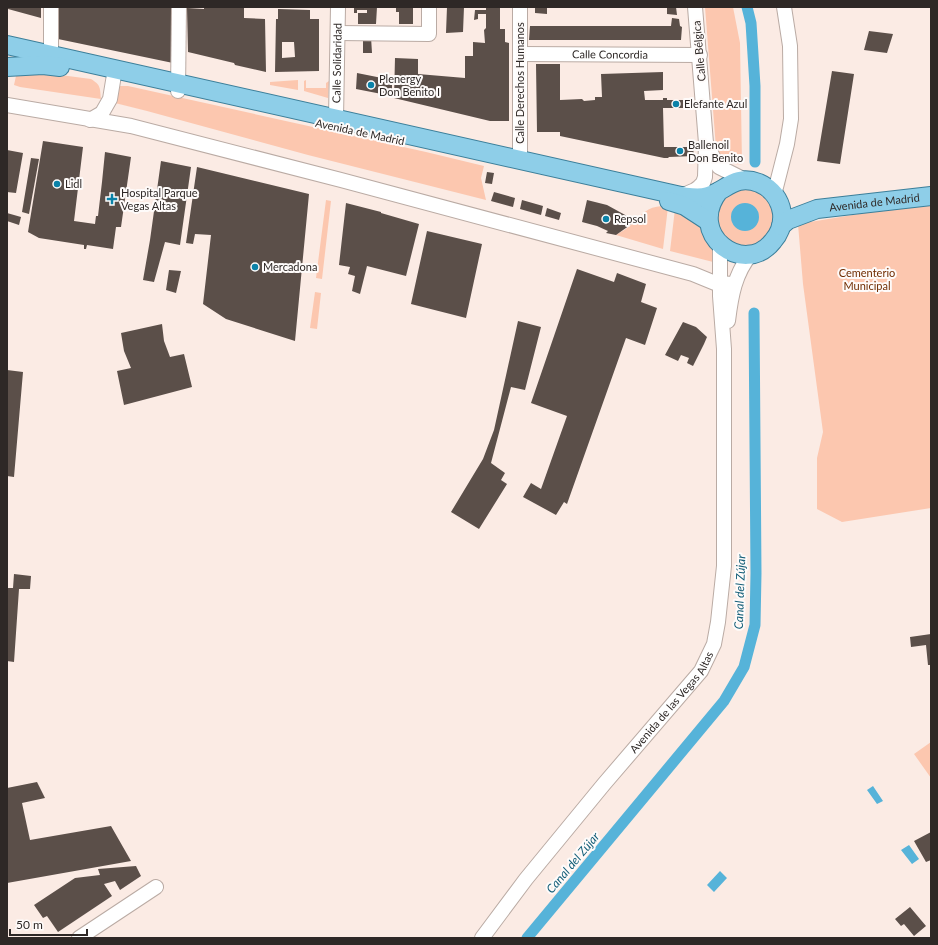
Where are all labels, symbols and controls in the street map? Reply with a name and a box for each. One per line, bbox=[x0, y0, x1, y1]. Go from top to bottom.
street label: Calle Bélgica bbox=[689, 20, 708, 82]
street label: Calle Derechos Humanos bbox=[513, 22, 526, 144]
street label: Calle Solidaridad bbox=[329, 23, 344, 103]
street label: Calle Concordia bbox=[572, 47, 648, 61]
place label: Plenergy Don Benito I bbox=[379, 72, 440, 98]
marker: Plenergy Don Benito I bbox=[366, 80, 376, 90]
place label: Elefante Azul bbox=[684, 97, 747, 110]
marker: Elefante Azul bbox=[671, 99, 681, 109]
street label: Avenida de Madrid bbox=[314, 116, 406, 147]
place label: Ballenoil Don Benito bbox=[688, 138, 743, 164]
marker: Ballenoil Don Benito bbox=[675, 146, 685, 156]
place label: Lidl bbox=[65, 177, 82, 190]
marker: Lidl bbox=[52, 179, 62, 189]
place label: Hospital Parque Vegas Altas bbox=[121, 186, 198, 212]
street label: Avenida de Madrid bbox=[828, 190, 920, 214]
marker: Hospital Parque Vegas Altas bbox=[106, 193, 118, 205]
place label: Repsol bbox=[614, 212, 646, 225]
marker: Repsol bbox=[601, 214, 611, 224]
place label: Mercadona bbox=[263, 260, 317, 273]
marker: Mercadona bbox=[250, 262, 260, 272]
park label: Cementerio Municipal bbox=[839, 266, 895, 292]
water label: Canal del Zújar bbox=[731, 553, 748, 630]
street label: Avenida de las Vegas Altas bbox=[627, 649, 716, 755]
water label: Canal del Zújar bbox=[543, 828, 603, 896]
scale bar bbox=[10, 911, 87, 937]
text: 50 m bbox=[16, 917, 43, 932]

